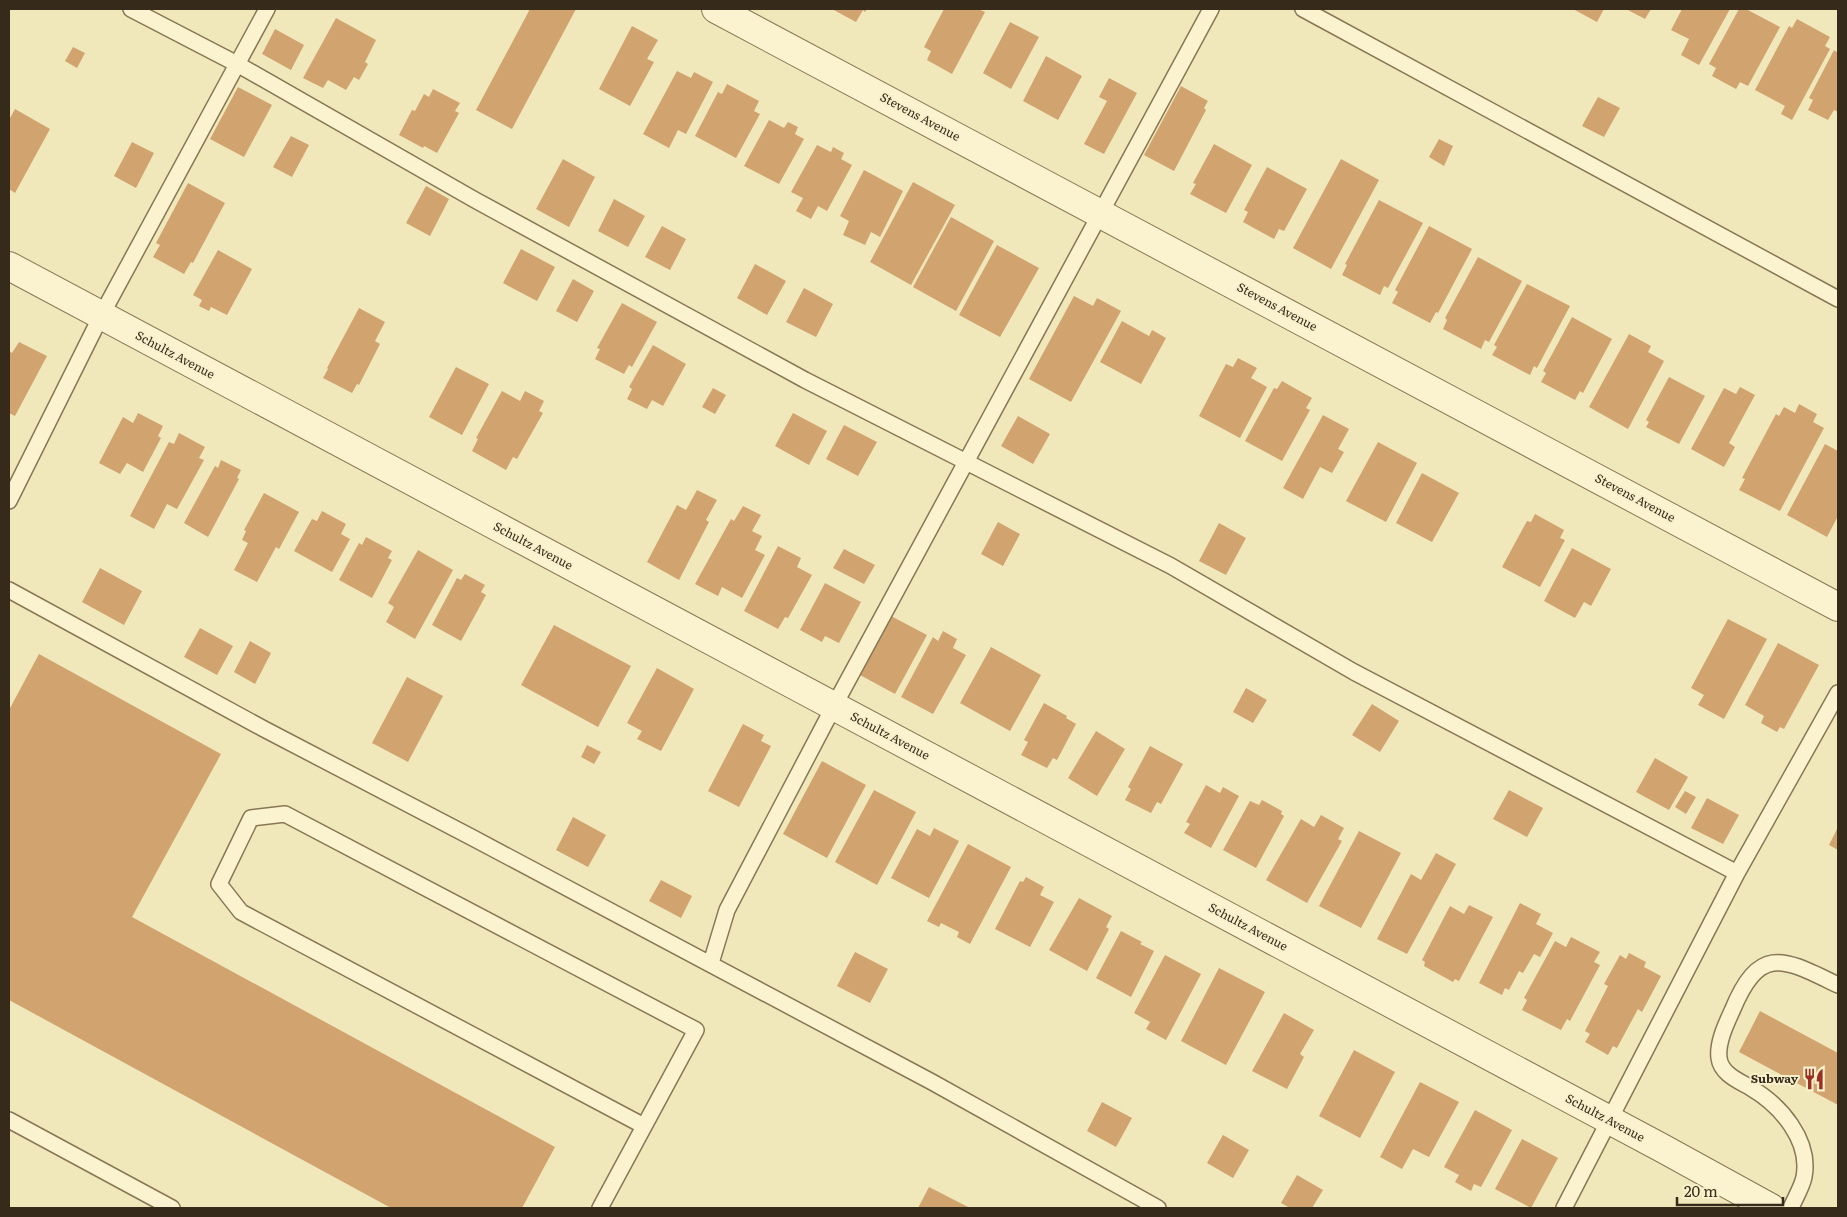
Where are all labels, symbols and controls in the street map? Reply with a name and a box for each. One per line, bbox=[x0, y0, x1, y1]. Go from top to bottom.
street label: Stevens Avenue bbox=[877, 87, 964, 145]
street label: Stevens Avenue bbox=[1234, 277, 1321, 335]
street label: Schultz Avenue bbox=[133, 326, 218, 383]
street label: Stevens Avenue bbox=[1592, 468, 1679, 526]
street label: Schultz Avenue bbox=[491, 517, 576, 574]
street label: Schultz Avenue bbox=[848, 707, 933, 764]
street label: Schultz Avenue bbox=[1206, 898, 1291, 955]
restaurant icon: Subway bbox=[1801, 1066, 1827, 1092]
place label: Subway bbox=[1751, 1069, 1799, 1087]
street label: Schultz Avenue bbox=[1563, 1089, 1648, 1146]
scale bar bbox=[1677, 1174, 1783, 1206]
text: 20 m bbox=[1684, 1179, 1718, 1202]

